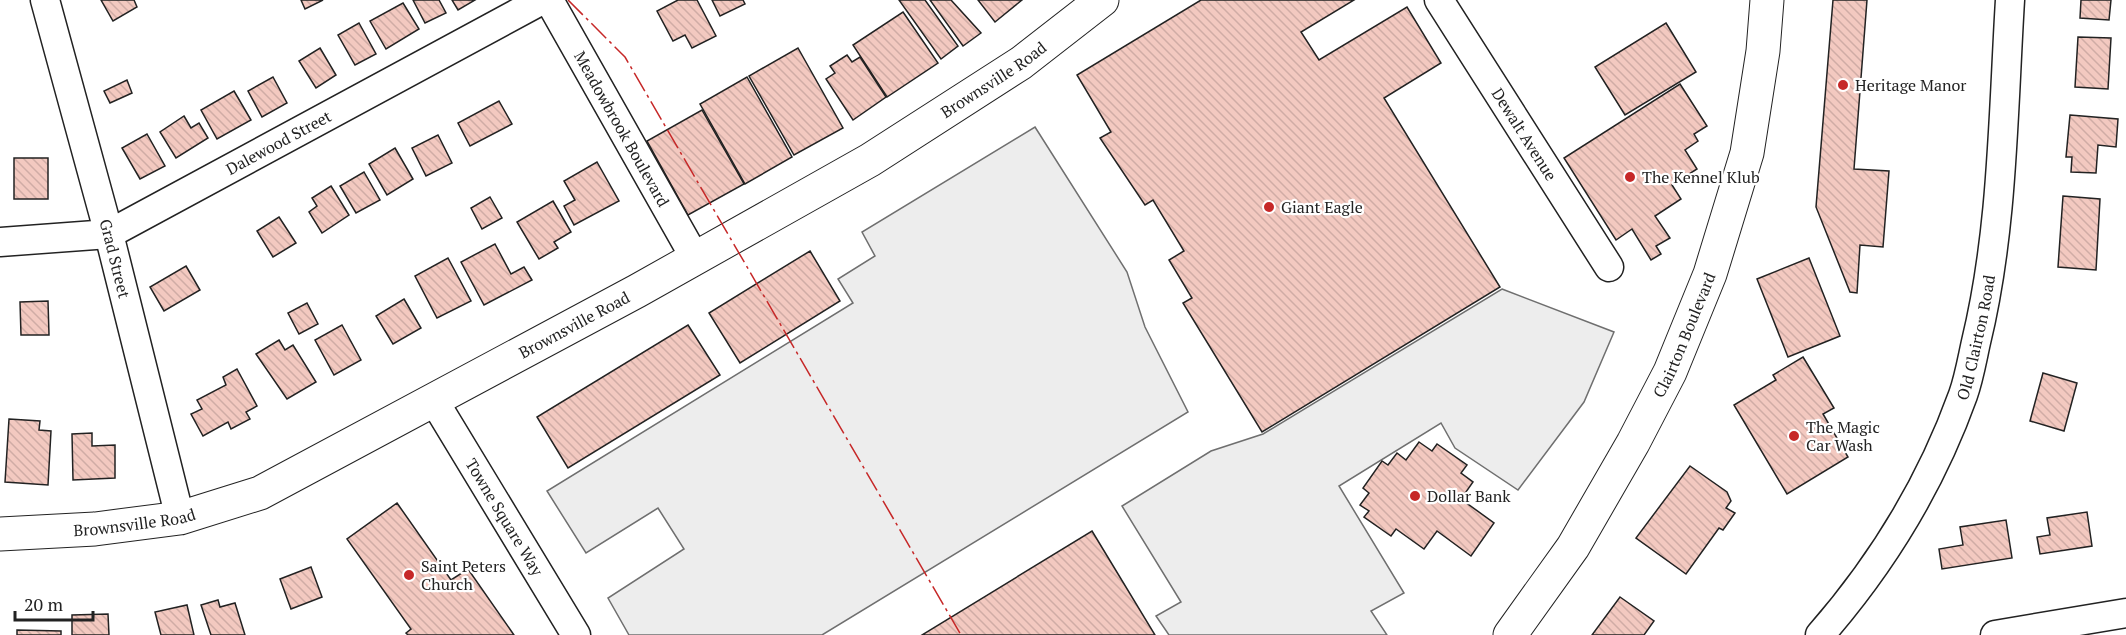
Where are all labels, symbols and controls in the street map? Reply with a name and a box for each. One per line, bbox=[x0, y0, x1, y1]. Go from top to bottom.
street label: Brownsville Road bbox=[936, 36, 1051, 123]
street label: Meadowbrook Boulevard bbox=[569, 47, 675, 211]
place label: Heritage Manor bbox=[1855, 74, 1967, 96]
marker: Heritage Manor bbox=[1836, 78, 1850, 92]
street label: Dewalt Avenue bbox=[1487, 84, 1562, 185]
street label: Dalewood Street bbox=[222, 105, 335, 180]
place label: The Kennel Klub bbox=[1642, 166, 1760, 188]
marker: The Kennel Klub bbox=[1623, 170, 1637, 184]
place label: Giant Eagle bbox=[1281, 196, 1363, 218]
marker: Giant Eagle bbox=[1262, 200, 1276, 214]
street label: Grad Street bbox=[94, 217, 136, 301]
street label: Clairton Boulevard bbox=[1648, 269, 1721, 401]
street label: Old Clairton Road bbox=[1951, 273, 2000, 403]
street label: Brownsville Road bbox=[515, 286, 634, 363]
place label: The Magic Car Wash bbox=[1806, 416, 1880, 456]
marker: The Magic Car Wash bbox=[1787, 429, 1801, 443]
street label: Towne Square Way bbox=[461, 454, 549, 581]
place label: Dollar Bank bbox=[1427, 485, 1511, 507]
marker: Dollar Bank bbox=[1408, 489, 1422, 503]
street label: Brownsville Road bbox=[73, 503, 198, 541]
place label: Saint Peters Church bbox=[421, 555, 506, 595]
marker: Saint Peters Church bbox=[402, 568, 416, 582]
scale bar bbox=[15, 584, 93, 622]
text: 20 m bbox=[24, 592, 64, 616]

